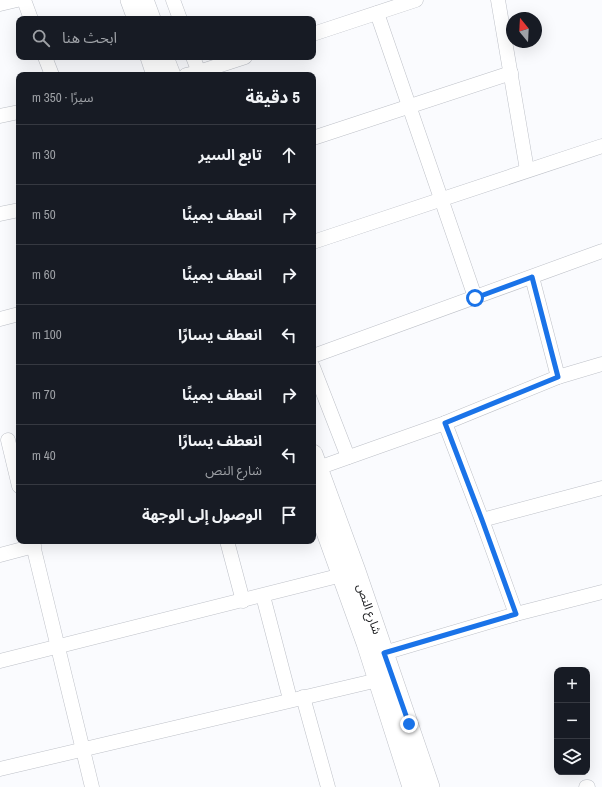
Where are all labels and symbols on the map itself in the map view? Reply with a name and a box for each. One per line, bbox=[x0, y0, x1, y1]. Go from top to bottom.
north arrow bbox=[506, 12, 542, 48]
route start bbox=[466, 289, 484, 307]
street label: شارع النص bbox=[352, 582, 385, 637]
route end bbox=[400, 715, 418, 733]

